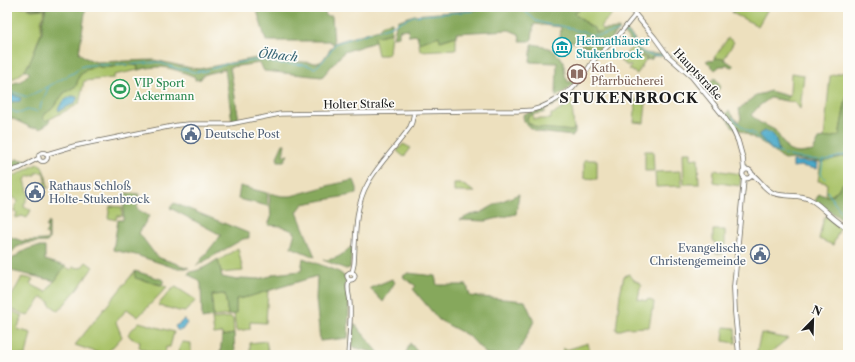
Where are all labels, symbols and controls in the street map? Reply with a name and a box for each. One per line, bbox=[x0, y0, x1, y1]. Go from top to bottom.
place label: Heimathäuser Stukenbrock bbox=[576, 34, 650, 61]
museum icon: Heimathäuser Stukenbrock bbox=[551, 36, 573, 58]
water label: Ölbach bbox=[258, 44, 299, 65]
street label: Hauptstraße bbox=[671, 45, 725, 103]
place label: Kath. Pfarrbücherei bbox=[591, 61, 664, 88]
library icon: Kath. Pfarrbücherei bbox=[566, 63, 588, 85]
place label: VIP Sport Ackermann bbox=[133, 76, 194, 103]
sports icon: VIP Sport Ackermann bbox=[109, 78, 131, 100]
district label: STUKENBROCK bbox=[559, 88, 699, 107]
street label: Holter Straße bbox=[323, 96, 395, 112]
public building icon: Deutsche Post bbox=[180, 123, 202, 145]
place label: Deutsche Post bbox=[205, 127, 280, 141]
place label: Rathaus Schloß Holte-Stukenbrock bbox=[49, 179, 150, 206]
public building icon: Rathaus Schloß Holte-Stukenbrock bbox=[24, 181, 46, 203]
place label: Evangelische Christengemeinde bbox=[650, 241, 746, 268]
public building icon: Evangelische Christengemeinde bbox=[749, 243, 771, 265]
north arrow bbox=[793, 300, 833, 340]
text: N bbox=[810, 302, 824, 319]

